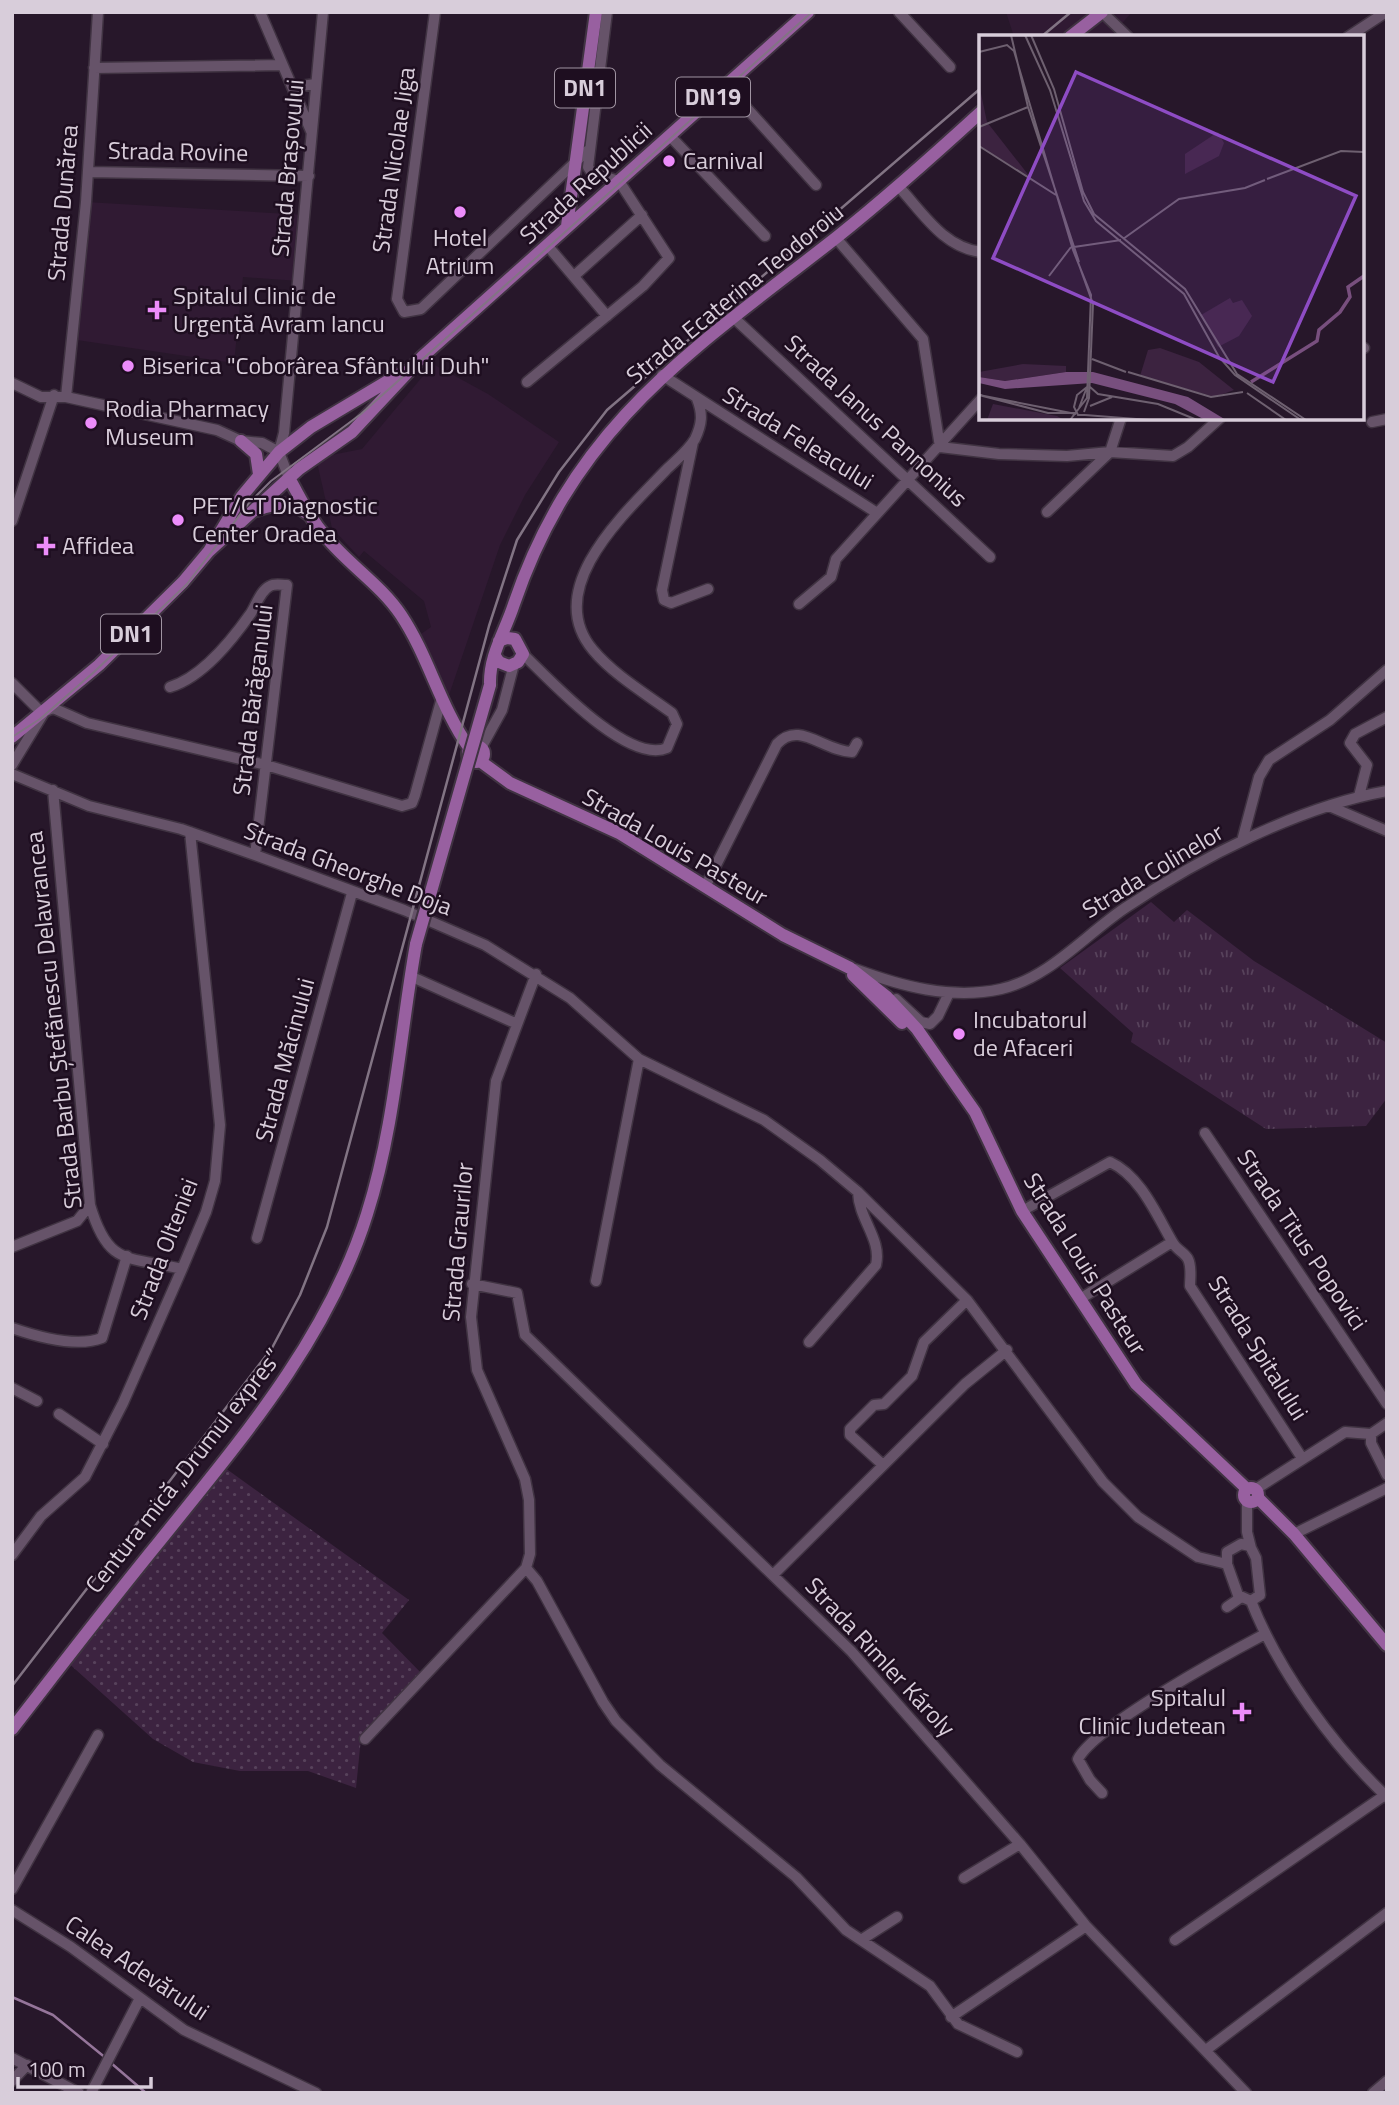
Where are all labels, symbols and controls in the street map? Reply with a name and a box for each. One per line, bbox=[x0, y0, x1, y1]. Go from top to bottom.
inset map bbox=[979, 35, 1364, 420]
street label: Strada Nicolae Jiga bbox=[362, 64, 424, 255]
road number: DN1 bbox=[555, 68, 615, 108]
street label: Strada Brașovului bbox=[261, 78, 313, 258]
road number: DN19 bbox=[676, 78, 750, 116]
street label: Strada Republicii bbox=[511, 113, 660, 252]
street label: Strada Dunărea bbox=[37, 123, 87, 283]
street label: Strada Rovine bbox=[108, 132, 249, 170]
place label: Carnival bbox=[683, 142, 763, 178]
marker: Carnival bbox=[661, 153, 677, 169]
street label: Strada Ecaterina Teodoroiu bbox=[618, 194, 851, 392]
marker: Hotel Atrium bbox=[452, 204, 468, 220]
place label: Hotel Atrium bbox=[426, 219, 494, 283]
place label: Spitalul Clinic de Urgență Avram Iancu bbox=[173, 277, 385, 341]
marker: Spitalul Clinic de Urgență Avram Iancu bbox=[147, 300, 167, 320]
street label: Strada Janus Pannonius bbox=[777, 326, 976, 515]
place label: Biserica "Coborârea Sfântului Duh" bbox=[142, 347, 490, 383]
marker: Biserica "Coborârea Sfântului Duh" bbox=[120, 358, 136, 374]
street label: Strada Feleacului bbox=[716, 376, 881, 498]
place label: Rodia Pharmacy Museum bbox=[105, 390, 269, 454]
marker: Rodia Pharmacy Museum bbox=[83, 415, 99, 431]
place label: PET/CT Diagnostic Center Oradea bbox=[192, 487, 378, 551]
marker: PET/CT Diagnostic Center Oradea bbox=[170, 512, 186, 528]
place label: Affidea bbox=[62, 527, 134, 563]
marker: Affidea bbox=[36, 536, 56, 556]
street label: Strada Bărăganului bbox=[222, 602, 282, 798]
road number: DN1 bbox=[101, 614, 161, 654]
street label: Strada Louis Pasteur bbox=[576, 778, 775, 914]
street label: Strada Gheorghe Doja bbox=[239, 812, 458, 924]
street label: Strada Colinelor bbox=[1075, 814, 1230, 927]
street label: Strada Barbu Ștefănescu Delavrancea bbox=[15, 829, 91, 1211]
street label: Strada Măcinului bbox=[245, 974, 323, 1146]
place label: Incubatorul de Afaceri bbox=[973, 1001, 1087, 1065]
marker: Incubatorul de Afaceri bbox=[951, 1026, 967, 1042]
street label: Strada Titus Popovici bbox=[1229, 1142, 1377, 1337]
street label: Strada Graurilor bbox=[432, 1161, 482, 1323]
street label: Strada Louis Pasteur bbox=[1015, 1165, 1156, 1362]
street label: Strada Olteniei bbox=[120, 1173, 207, 1325]
street label: Strada Spitalului bbox=[1200, 1268, 1318, 1427]
street label: Centura mică „Drumul expres” bbox=[76, 1340, 290, 1601]
street label: Strada Rimler Károly bbox=[797, 1569, 965, 1744]
place label: Spitalul Clinic Judetean bbox=[1078, 1679, 1226, 1743]
marker: Spitalul Clinic Judetean bbox=[1232, 1702, 1252, 1722]
street label: Calea Adevărului bbox=[58, 1906, 217, 2029]
scale bar bbox=[18, 2046, 150, 2090]
text: 100 m bbox=[28, 2053, 85, 2085]

